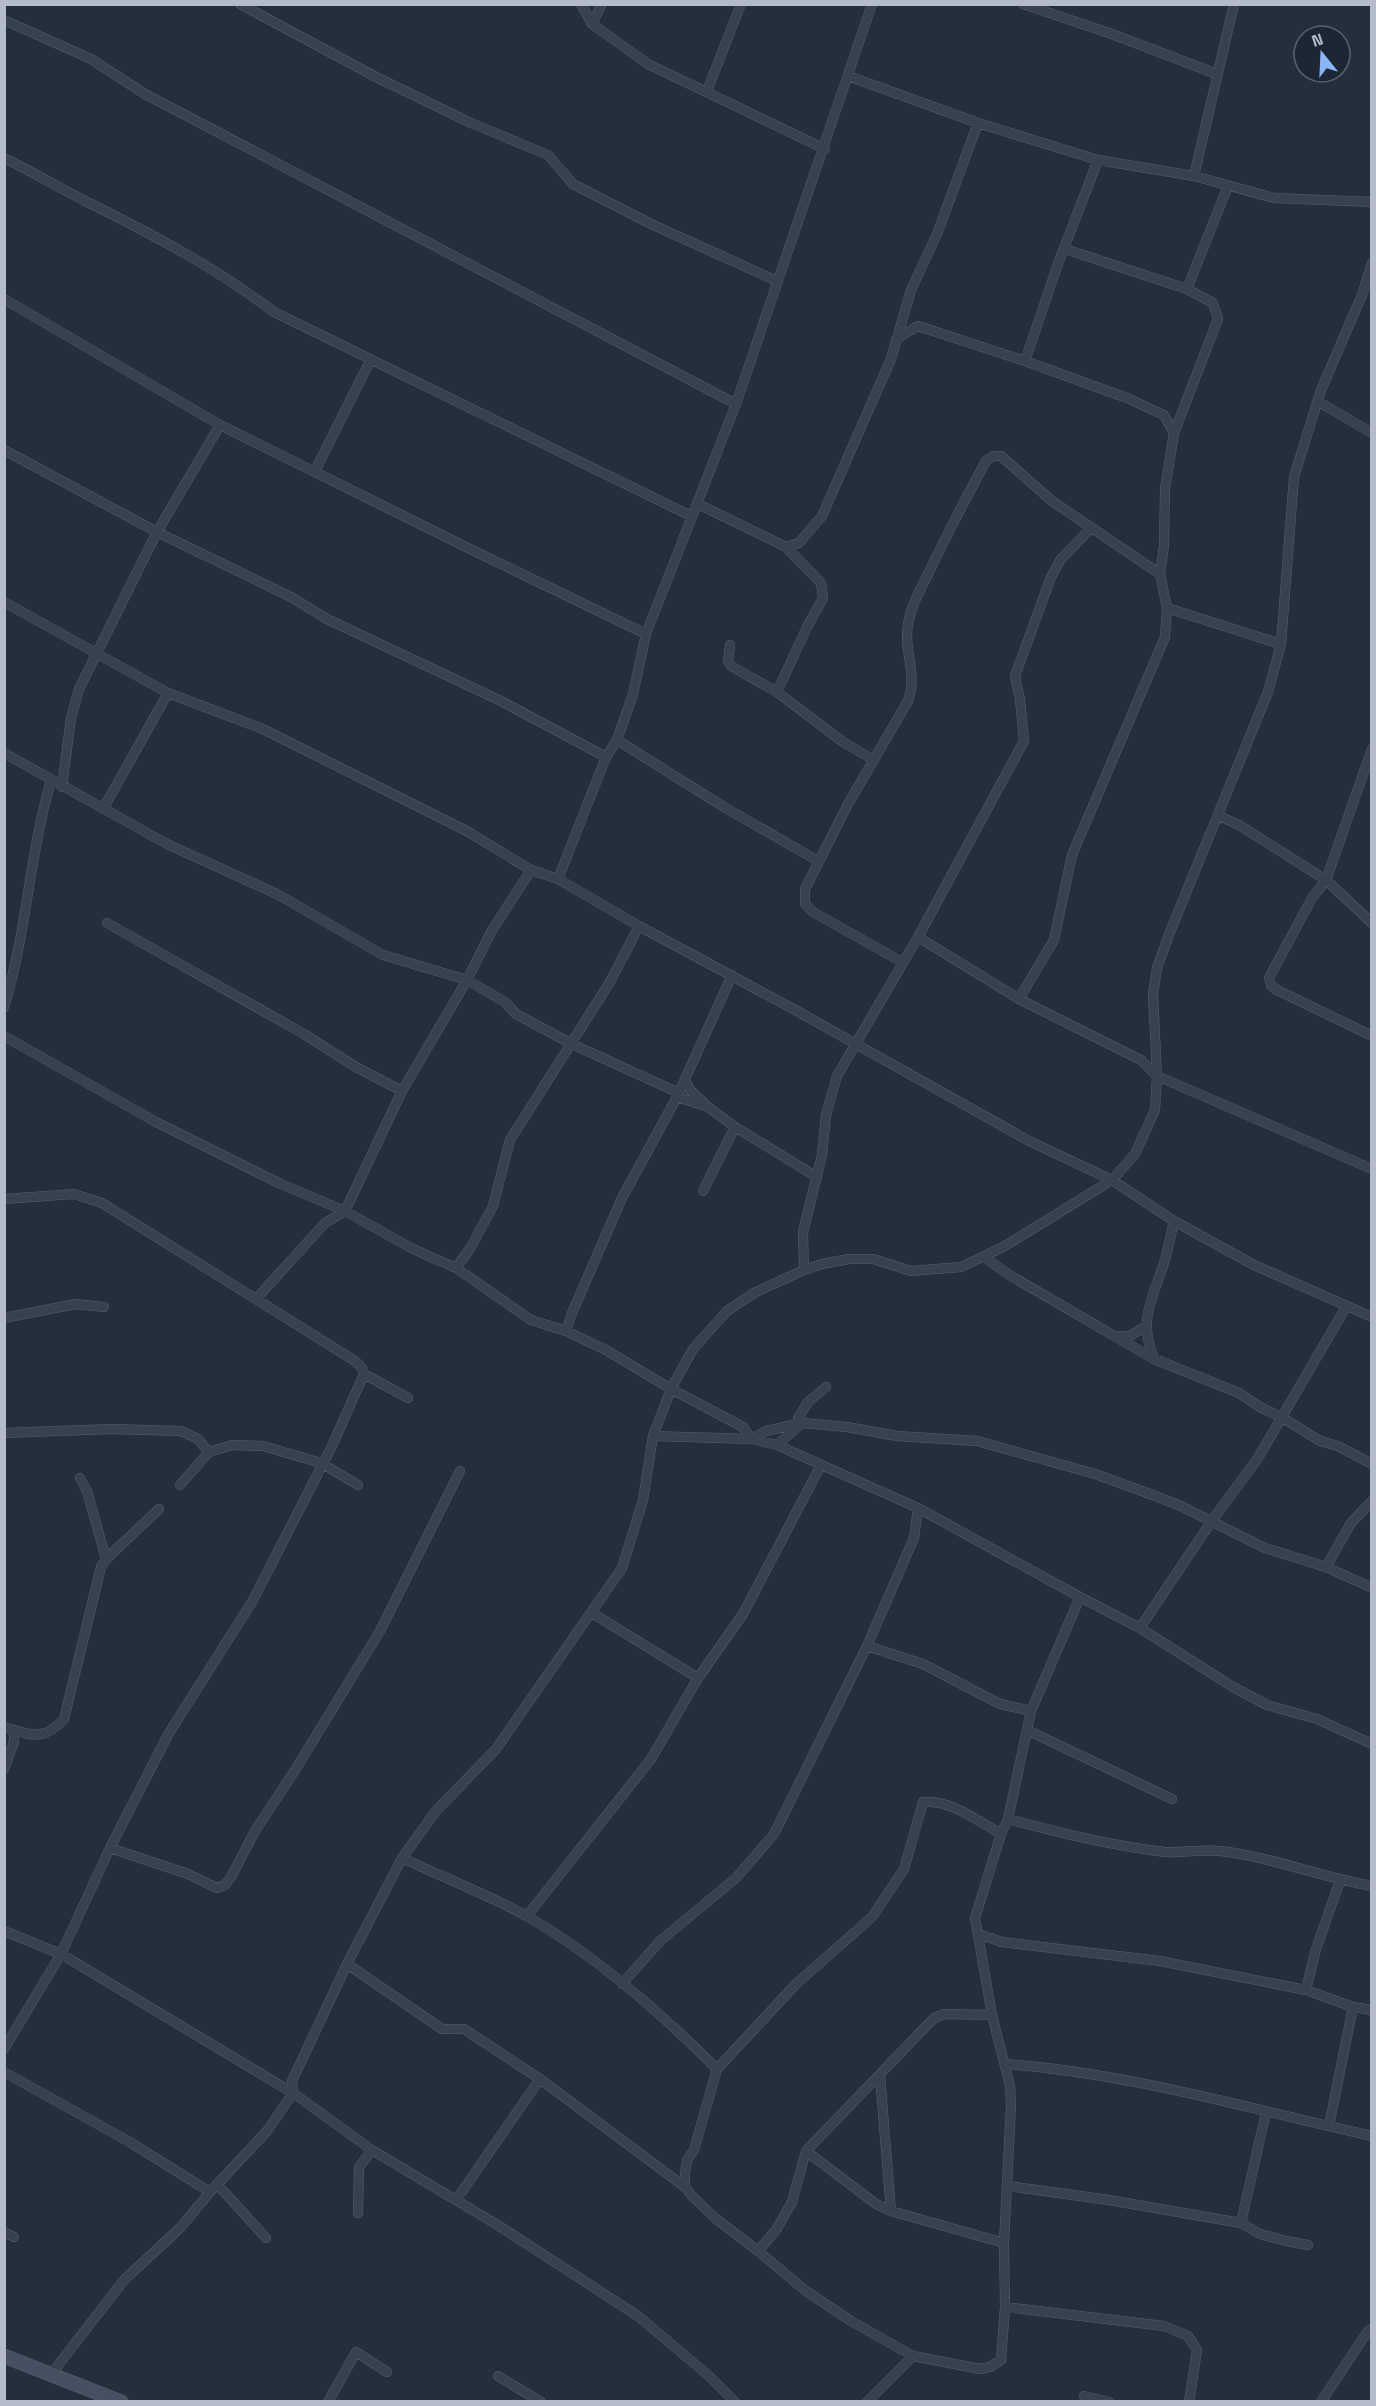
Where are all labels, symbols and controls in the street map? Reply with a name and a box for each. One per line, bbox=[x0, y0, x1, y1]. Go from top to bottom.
north arrow bbox=[1292, 24, 1352, 84]
text: N bbox=[1309, 29, 1326, 52]

